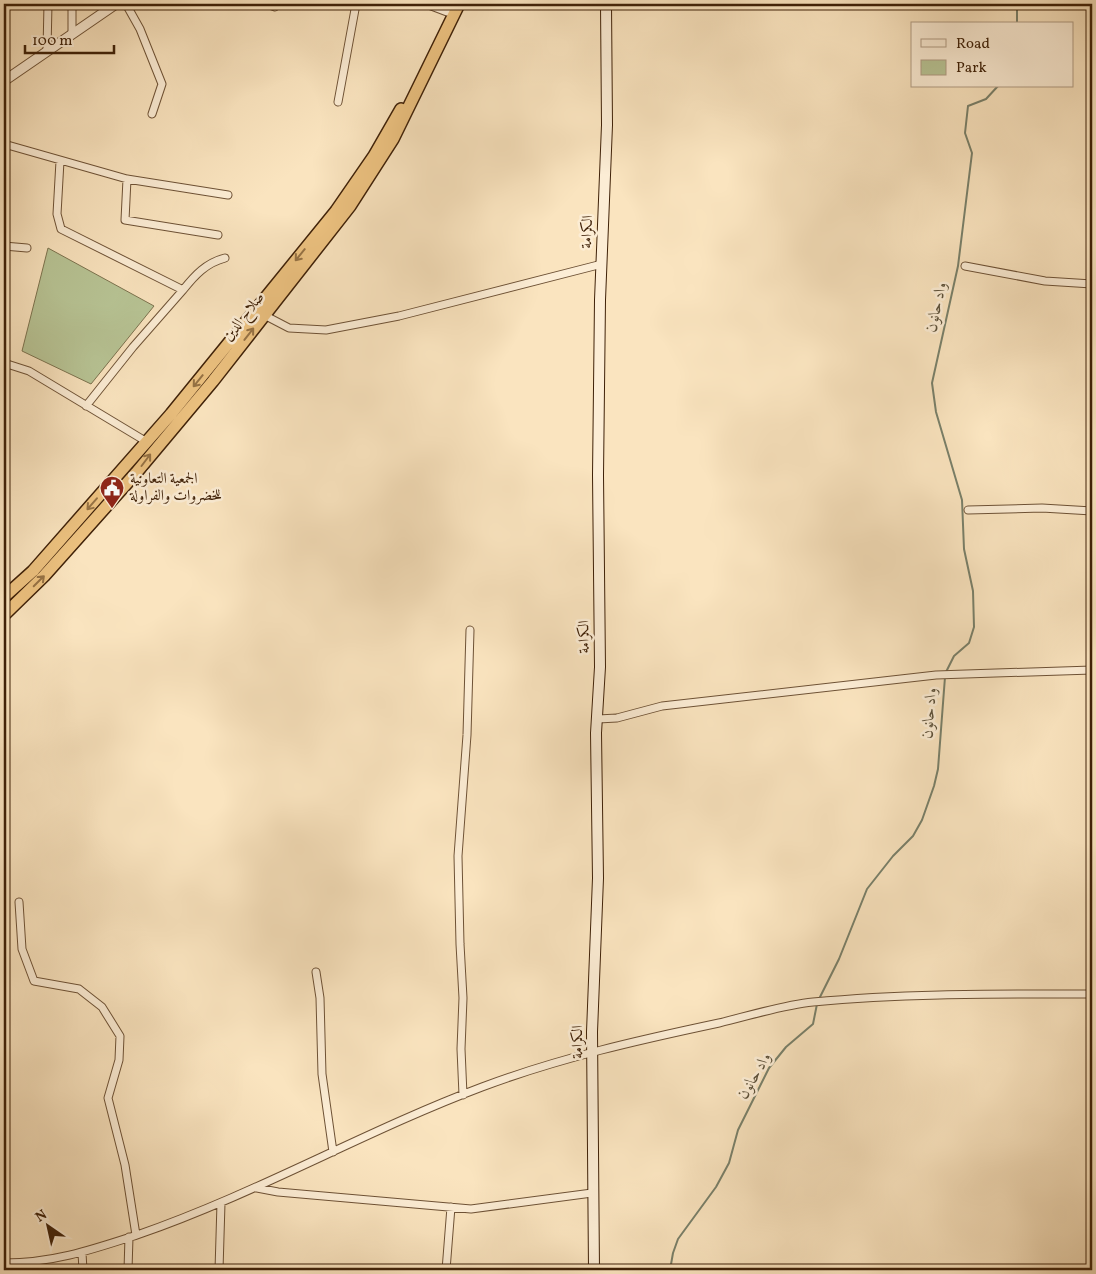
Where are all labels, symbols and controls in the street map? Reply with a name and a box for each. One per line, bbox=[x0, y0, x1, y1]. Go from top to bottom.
scale bar bbox=[25, 22, 114, 54]
legend bbox=[911, 22, 1074, 88]
text: 100 m bbox=[32, 31, 72, 52]
text: Road bbox=[956, 34, 990, 55]
text: Park bbox=[956, 58, 987, 79]
street label: الكرامة bbox=[577, 215, 599, 249]
one-way arrow bbox=[295, 248, 306, 261]
water label: واد حانون bbox=[921, 280, 953, 334]
street label: صلاح الدين bbox=[218, 288, 271, 347]
one-way arrow bbox=[244, 328, 255, 341]
one-way arrow bbox=[192, 374, 203, 387]
one-way arrow bbox=[141, 453, 151, 467]
place label: الجمعية التعاونية للخضروات والفراولة bbox=[129, 469, 222, 507]
public building icon: الجمعية التعاونية للخضروات والفراولة bbox=[99, 475, 125, 509]
one-way arrow bbox=[87, 498, 98, 511]
one-way arrow bbox=[33, 575, 45, 588]
street label: الكرامة bbox=[574, 620, 596, 654]
water label: واد حانون bbox=[917, 687, 943, 739]
street label: الكرامة bbox=[568, 1025, 589, 1059]
water label: واد حانون bbox=[733, 1048, 777, 1104]
north arrow bbox=[22, 1202, 72, 1252]
text: N bbox=[32, 1206, 51, 1227]

